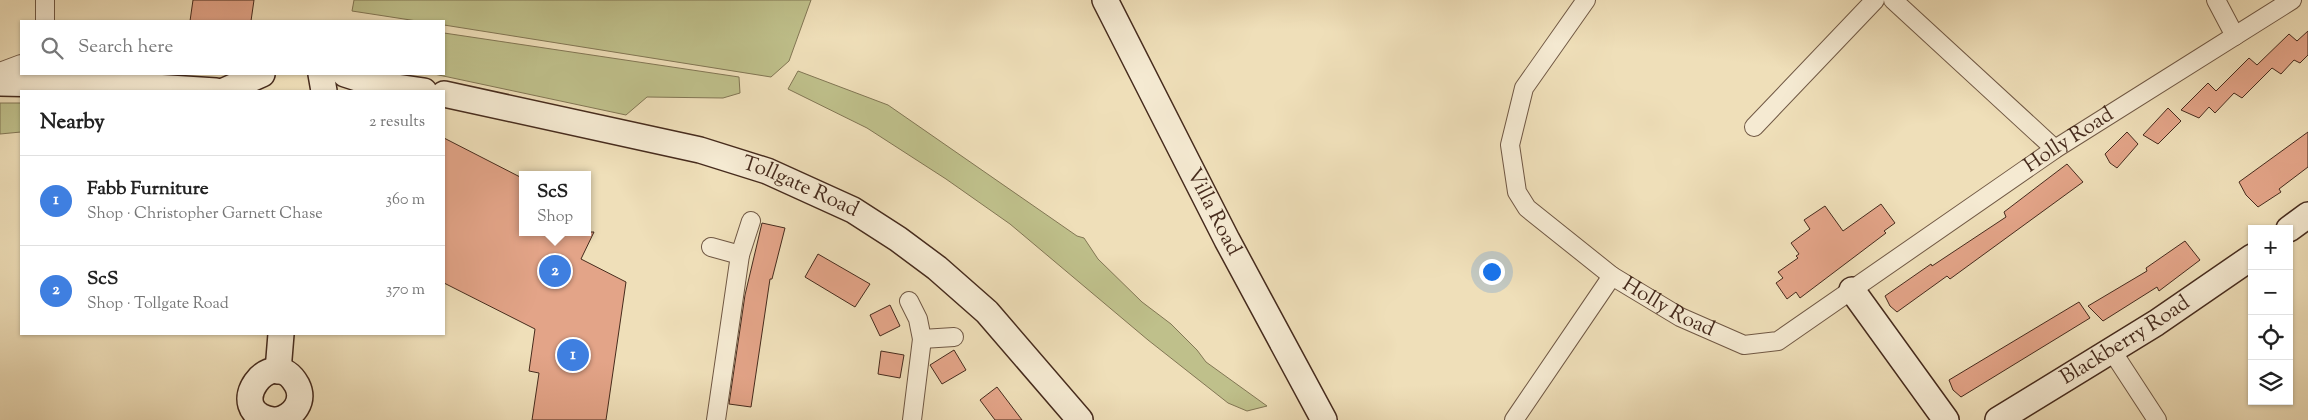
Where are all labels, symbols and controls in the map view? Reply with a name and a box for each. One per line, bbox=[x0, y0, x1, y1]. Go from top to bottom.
search box bbox=[20, 20, 445, 75]
icon: search bbox=[38, 34, 66, 62]
text: Search here bbox=[78, 34, 173, 61]
street label: Holly Road bbox=[2018, 100, 2120, 181]
text: Nearby bbox=[40, 108, 105, 138]
text: 2 results bbox=[369, 111, 425, 134]
street label: Tollgate Road bbox=[738, 149, 863, 226]
street label: Villa Road bbox=[1178, 163, 1248, 261]
popup bbox=[519, 171, 591, 236]
text: Fabb Furniture bbox=[87, 176, 209, 203]
text: ScS bbox=[537, 179, 568, 206]
text: 1 bbox=[53, 189, 59, 212]
text: 360 m bbox=[386, 189, 425, 212]
text: Shop · Christopher Garnett Chase bbox=[87, 203, 323, 226]
text: Shop bbox=[537, 206, 573, 229]
map controls bbox=[2248, 225, 2293, 405]
button: + bbox=[2248, 225, 2293, 270]
pin: 2 bbox=[539, 252, 571, 290]
your location bbox=[1479, 259, 1505, 285]
text: ScS bbox=[87, 266, 118, 293]
street label: Holly Road bbox=[1616, 270, 1719, 345]
button: − bbox=[2248, 270, 2293, 315]
text: 2 bbox=[52, 279, 60, 302]
text: 370 m bbox=[386, 279, 425, 302]
street label: Blackberry Road bbox=[2055, 289, 2197, 393]
text: Shop · Tollgate Road bbox=[87, 293, 229, 316]
button: locate bbox=[2248, 315, 2293, 360]
pin: 1 bbox=[557, 336, 589, 374]
button: layers bbox=[2248, 360, 2293, 405]

